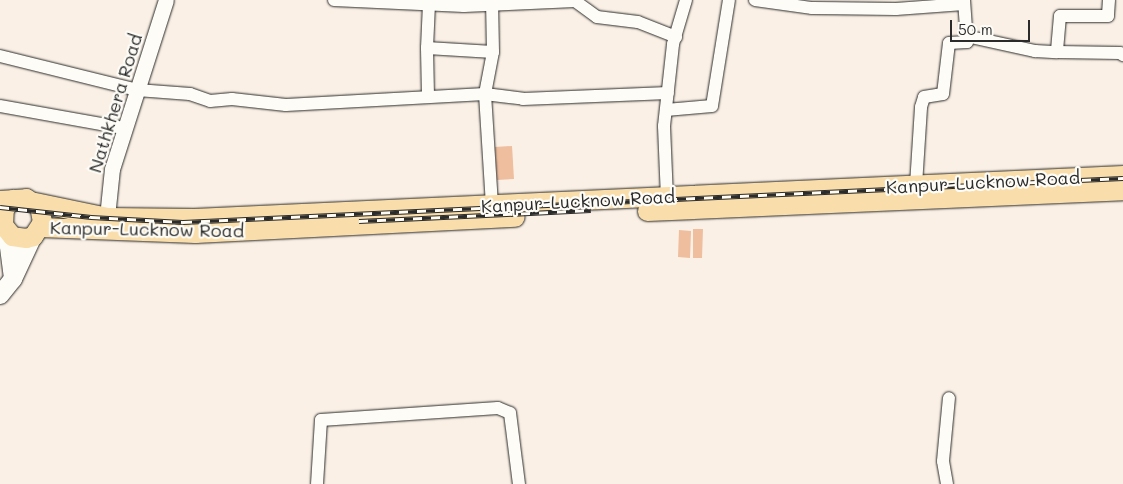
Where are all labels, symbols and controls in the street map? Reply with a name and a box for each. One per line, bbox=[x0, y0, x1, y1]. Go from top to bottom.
scale bar bbox=[953, 10, 1033, 42]
text: 50 m bbox=[958, 19, 993, 39]
street label: Nathkhera Road bbox=[84, 31, 146, 175]
street label: Kanpur-Lucknow Road bbox=[885, 166, 1081, 198]
street label: Kanpur-Lucknow Road bbox=[480, 185, 676, 217]
street label: Kanpur-Lucknow Road bbox=[50, 217, 244, 241]

